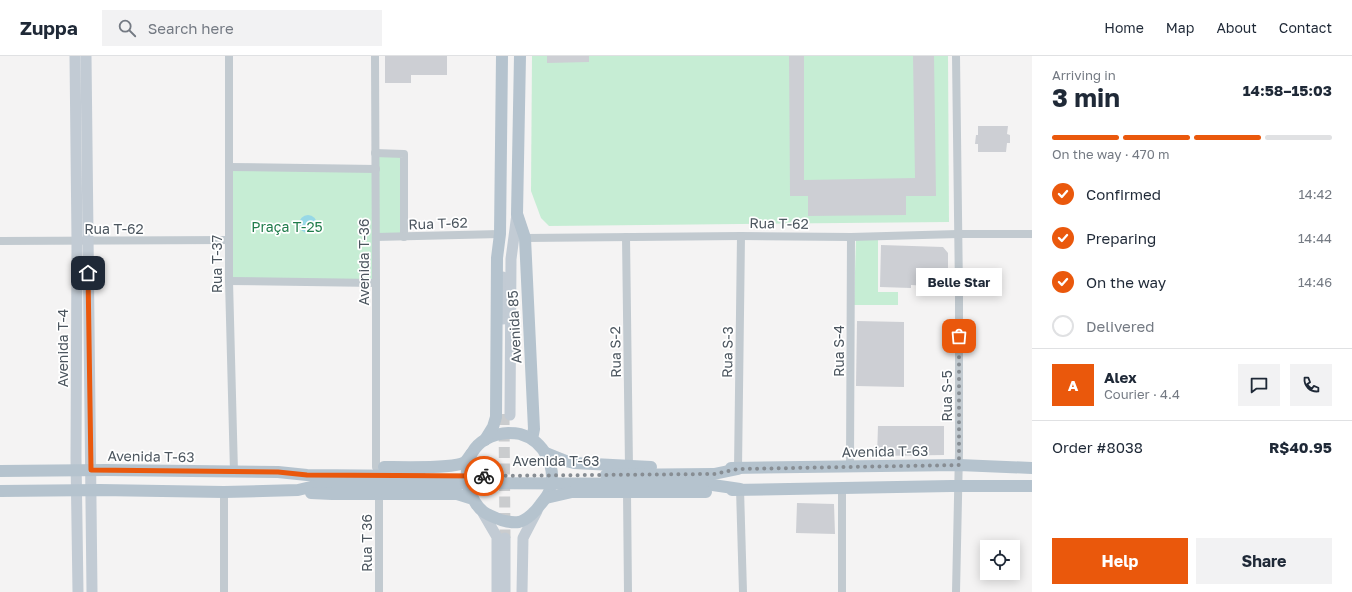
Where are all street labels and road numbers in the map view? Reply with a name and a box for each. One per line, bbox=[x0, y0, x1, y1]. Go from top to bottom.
street label: Rua T-62 bbox=[408, 213, 468, 233]
street label: Rua T-62 bbox=[749, 214, 809, 232]
street label: Avenida T-36 bbox=[355, 219, 372, 305]
street label: Rua T-62 bbox=[84, 220, 144, 237]
street label: Rua T-37 bbox=[208, 235, 225, 293]
street label: Avenida 85 bbox=[504, 290, 524, 364]
street label: Avenida T-4 bbox=[54, 309, 71, 387]
street label: Rua S-4 bbox=[830, 325, 847, 377]
street label: Rua S-2 bbox=[606, 326, 624, 378]
street label: Rua S-3 bbox=[718, 326, 736, 378]
street label: Rua S-5 bbox=[938, 370, 955, 422]
street label: Avenida T-63 bbox=[841, 442, 929, 460]
street label: Avenida T-63 bbox=[107, 447, 195, 465]
street label: Avenida T-63 bbox=[513, 452, 599, 469]
street label: Rua T 36 bbox=[358, 514, 375, 572]

